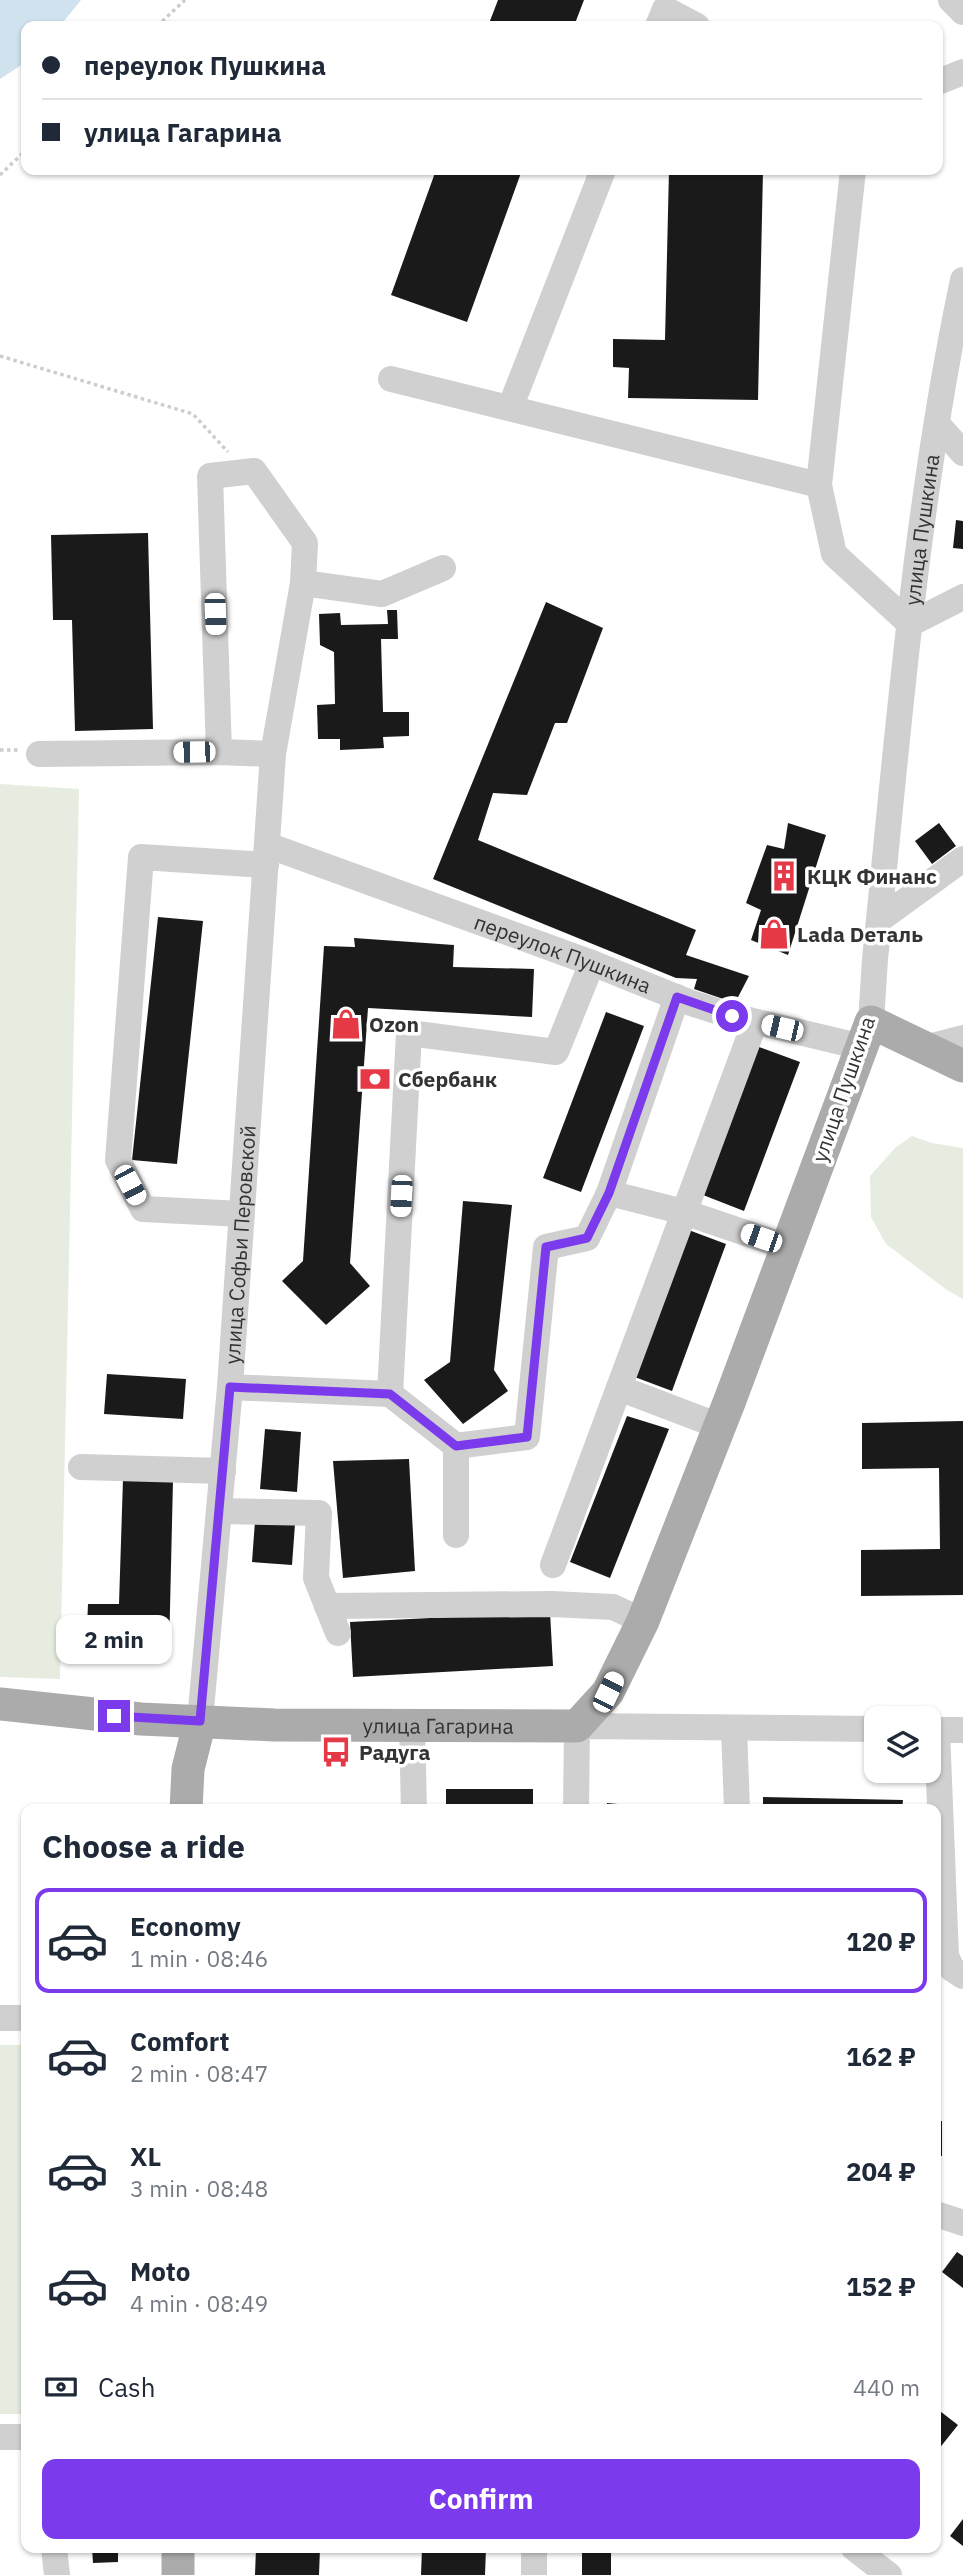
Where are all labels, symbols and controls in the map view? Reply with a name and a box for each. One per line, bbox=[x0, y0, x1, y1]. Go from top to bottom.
text: переулок Пушкина bbox=[84, 48, 326, 82]
text: улица Гагарина bbox=[84, 115, 281, 149]
street label: улица Пушкина bbox=[898, 452, 946, 607]
car bbox=[204, 593, 227, 635]
car bbox=[173, 741, 216, 763]
building icon: КЦК Финанс bbox=[767, 859, 801, 893]
place label: КЦК Финанс bbox=[807, 862, 937, 890]
street label: переулок Пушкина bbox=[470, 907, 655, 999]
shop icon: Lada Dеталь bbox=[757, 917, 791, 951]
place label: Lada Dеталь bbox=[797, 920, 923, 948]
route start bbox=[716, 1000, 748, 1032]
shop icon: Ozon bbox=[329, 1007, 363, 1041]
place label: Ozon bbox=[369, 1010, 419, 1038]
street label: улица Пушкина bbox=[805, 1012, 881, 1166]
car bbox=[760, 1013, 805, 1043]
bank icon: Сбербанк bbox=[358, 1062, 392, 1096]
place label: Сбербанк bbox=[398, 1065, 497, 1093]
street label: улица Софьи Перовской bbox=[218, 1124, 262, 1365]
car bbox=[111, 1162, 150, 1208]
car bbox=[390, 1174, 413, 1218]
car bbox=[738, 1221, 785, 1255]
callout: 2 min bbox=[56, 1614, 172, 1664]
text: 2 min bbox=[84, 1624, 144, 1654]
car bbox=[590, 1669, 627, 1715]
route end bbox=[98, 1700, 130, 1732]
map controls bbox=[864, 1706, 941, 1783]
button: layers bbox=[864, 1706, 941, 1783]
street label: улица Гагарина bbox=[362, 1711, 514, 1740]
bus stop icon: Радуга bbox=[319, 1735, 353, 1769]
place label: Радуга bbox=[359, 1738, 431, 1766]
text: Choose a ride bbox=[42, 1825, 245, 1867]
icon: car bbox=[46, 1909, 109, 1972]
text: Economy bbox=[130, 1909, 241, 1943]
text: 120 ₽ bbox=[846, 1924, 916, 1958]
text: 1 min · 08:46 bbox=[130, 1943, 268, 1973]
icon: car bbox=[46, 2024, 109, 2087]
text: Comfort bbox=[130, 2024, 229, 2058]
text: 162 ₽ bbox=[846, 2039, 916, 2073]
text: 2 min · 08:47 bbox=[130, 2058, 268, 2088]
icon: car bbox=[46, 2139, 109, 2202]
text: XL bbox=[130, 2139, 161, 2173]
text: 204 ₽ bbox=[846, 2154, 916, 2188]
text: 3 min · 08:48 bbox=[130, 2173, 268, 2203]
icon: car bbox=[46, 2254, 109, 2317]
text: Moto bbox=[130, 2254, 190, 2288]
text: 152 ₽ bbox=[846, 2269, 916, 2303]
text: 4 min · 08:49 bbox=[130, 2288, 268, 2318]
icon: cash bbox=[42, 2368, 80, 2406]
text: Cash bbox=[98, 2370, 155, 2404]
text: 440 m bbox=[853, 2372, 920, 2402]
button: Confirm bbox=[42, 2459, 920, 2539]

